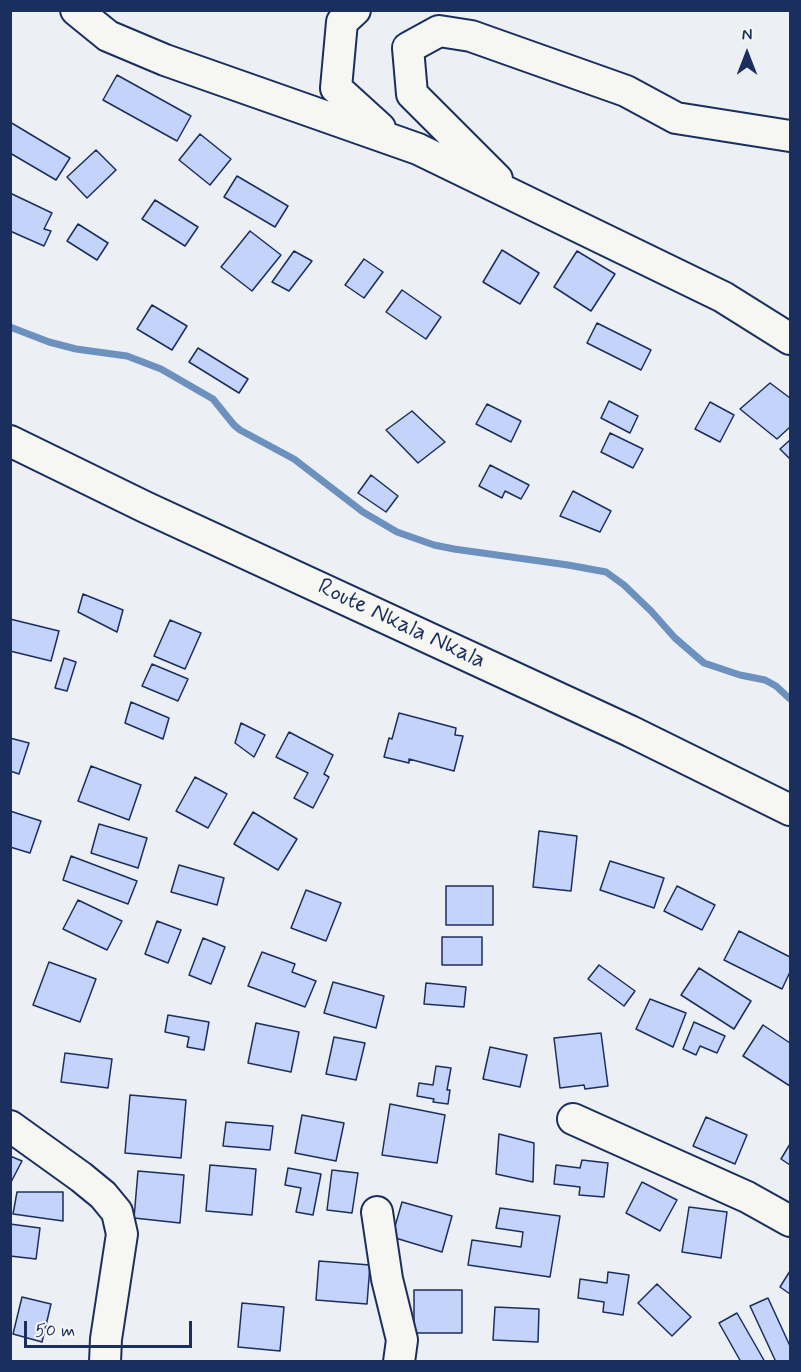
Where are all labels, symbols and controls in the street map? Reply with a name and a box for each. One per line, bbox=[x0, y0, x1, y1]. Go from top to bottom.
north arrow bbox=[717, 24, 777, 84]
text: N bbox=[742, 25, 752, 46]
street label: Route Nkala Nkala bbox=[312, 573, 490, 677]
scale bar bbox=[27, 1309, 195, 1347]
text: 50 m bbox=[35, 1319, 75, 1343]

